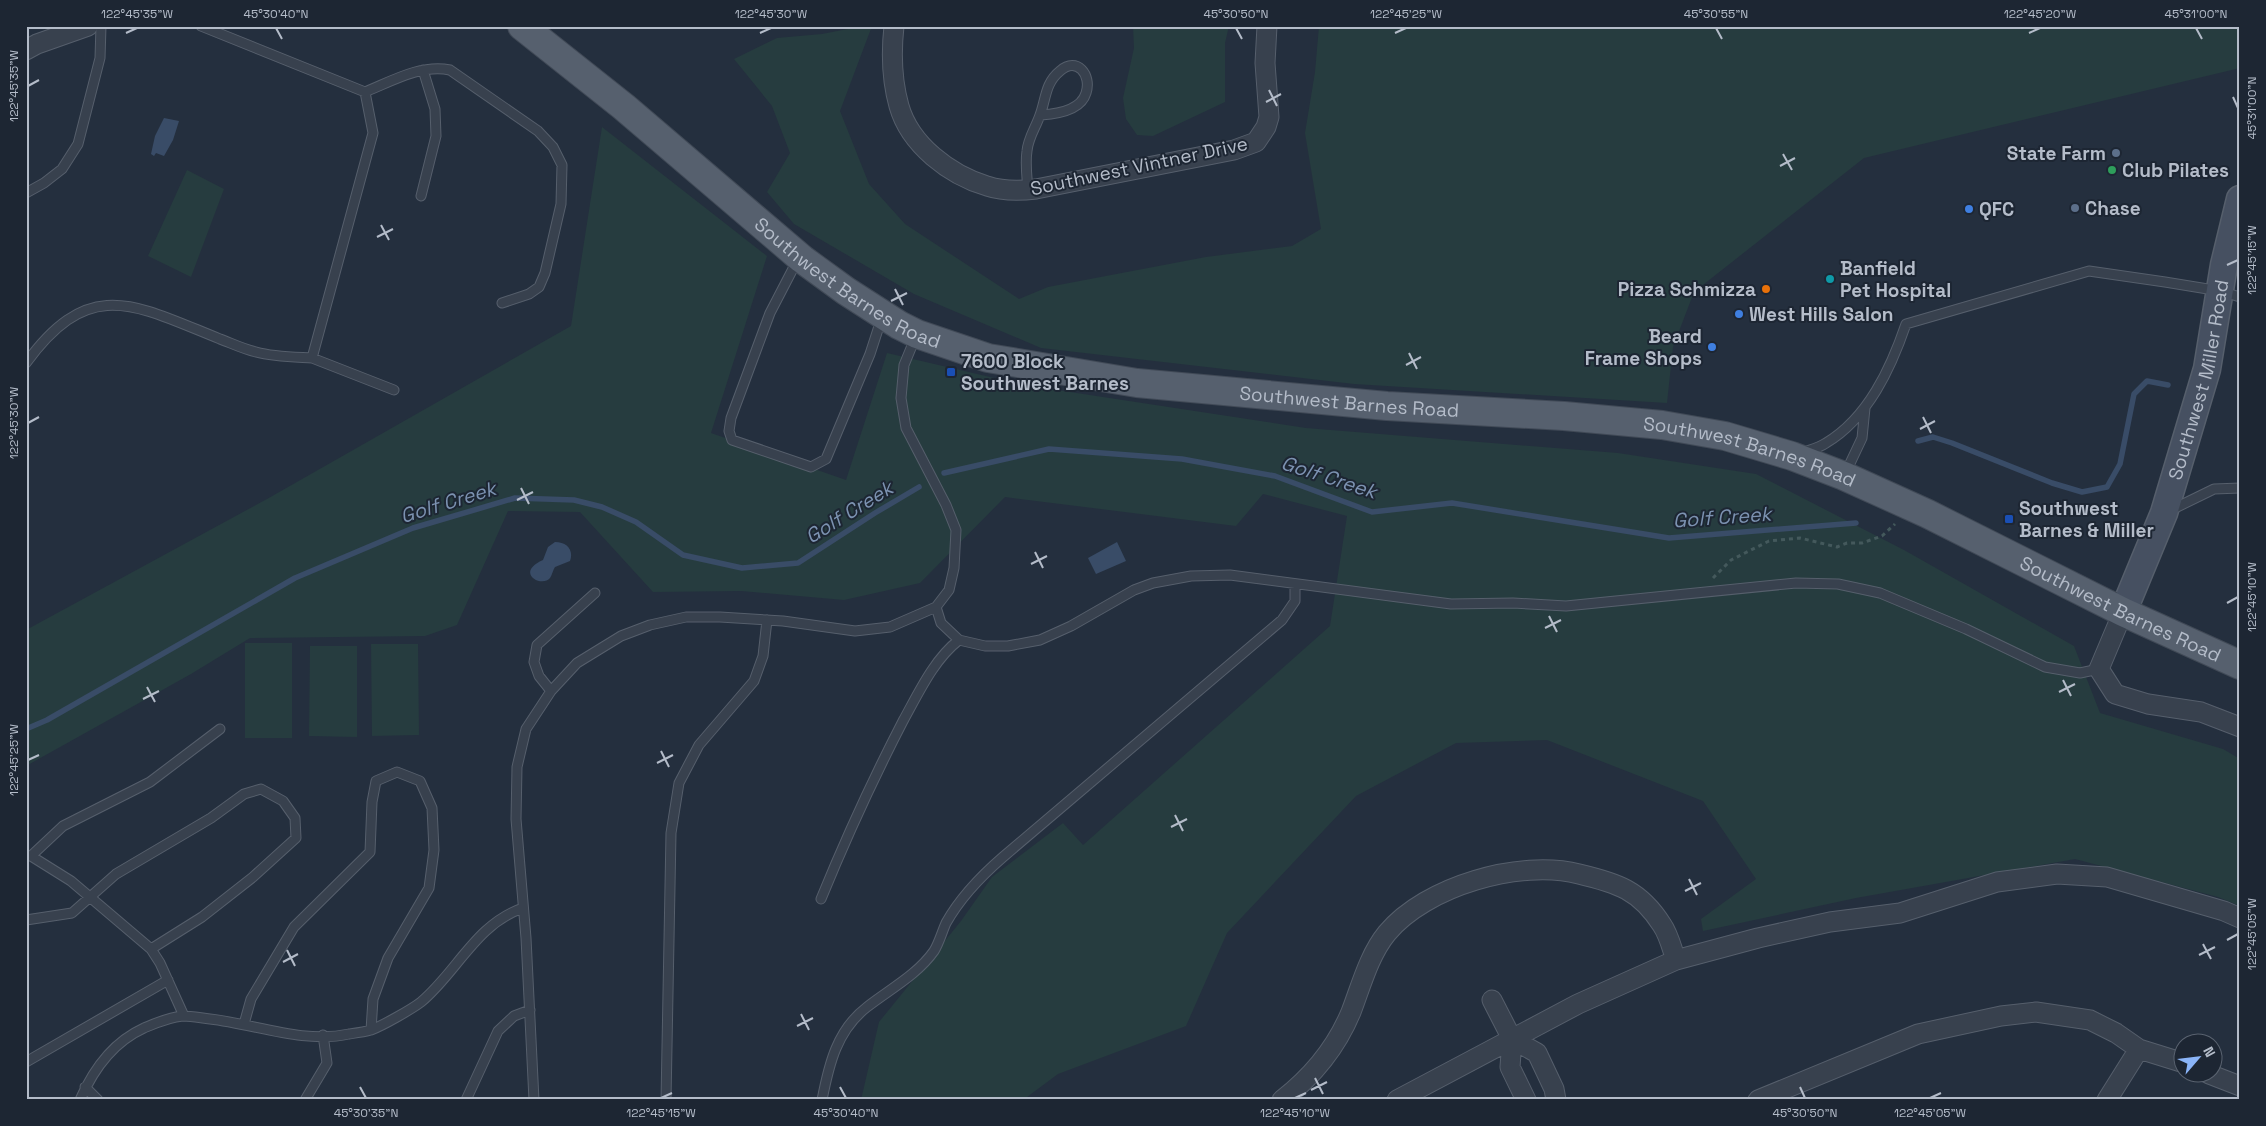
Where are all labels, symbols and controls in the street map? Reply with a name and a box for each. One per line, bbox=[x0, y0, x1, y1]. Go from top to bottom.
text: 122°45'35"W bbox=[101, 6, 173, 22]
text: 45°30'40"N bbox=[244, 6, 308, 22]
text: 122°45'30"W bbox=[735, 6, 808, 22]
text: 45°30'50"N bbox=[1203, 6, 1269, 22]
text: 122°45'25"W bbox=[1370, 6, 1442, 22]
text: 45°30'55"N bbox=[1684, 6, 1748, 22]
text: 122°45'20"W bbox=[2004, 6, 2077, 22]
text: 45°31'00"N bbox=[2165, 6, 2227, 22]
text: 122°45'35"W bbox=[6, 50, 22, 122]
text: 45°31'00"N bbox=[2244, 77, 2260, 139]
street label: Southwest Vintner Drive bbox=[1028, 131, 1250, 201]
place label: State Farm bbox=[2007, 141, 2106, 166]
marker: State Farm bbox=[2110, 147, 2122, 159]
place label: Club Pilates bbox=[2122, 158, 2229, 183]
marker: Club Pilates bbox=[2106, 164, 2118, 176]
place label: Chase bbox=[2085, 196, 2141, 221]
place label: QFC bbox=[1979, 197, 2014, 222]
marker: Chase bbox=[2069, 202, 2081, 214]
marker: QFC bbox=[1963, 203, 1975, 215]
street label: Southwest Barnes Road bbox=[749, 212, 944, 354]
text: 122°45'15"W bbox=[2244, 225, 2260, 295]
place label: Banfield Pet Hospital bbox=[1840, 256, 1951, 303]
marker: Banfield Pet Hospital bbox=[1824, 273, 1836, 285]
place label: Pizza Schmizza bbox=[1618, 277, 1756, 302]
street label: Southwest Miller Road bbox=[2162, 278, 2234, 483]
marker: Pizza Schmizza bbox=[1760, 283, 1772, 295]
place label: West Hills Salon bbox=[1749, 302, 1893, 327]
marker: West Hills Salon bbox=[1733, 308, 1745, 320]
place label: Beard Frame Shops bbox=[1585, 324, 1702, 371]
marker: Beard Frame Shops bbox=[1706, 341, 1718, 353]
place label: 7600 Block Southwest Barnes bbox=[961, 349, 1129, 396]
marker: 7600 Block Southwest Barnes bbox=[945, 366, 957, 378]
street label: Southwest Barnes Road bbox=[1238, 380, 1460, 423]
text: 122°45'30"W bbox=[6, 386, 22, 459]
street label: Southwest Barnes Road bbox=[1642, 411, 1860, 492]
water label: Golf Creek bbox=[1278, 449, 1382, 505]
water label: Golf Creek bbox=[397, 474, 501, 529]
water label: Golf Creek bbox=[800, 474, 900, 549]
place label: Southwest Barnes & Miller bbox=[2019, 496, 2154, 543]
water label: Golf Creek bbox=[1672, 500, 1774, 533]
marker: Southwest Barnes & Miller bbox=[2003, 513, 2015, 525]
street label: Southwest Barnes Road bbox=[2016, 550, 2225, 667]
text: 122°45'10"W bbox=[2244, 561, 2260, 632]
text: 122°45'25"W bbox=[6, 724, 22, 796]
text: 122°45'05"W bbox=[2244, 897, 2260, 970]
north arrow bbox=[2174, 1034, 2224, 1084]
text: N bbox=[2199, 1044, 2220, 1060]
text: 45°30'35"N bbox=[334, 1105, 398, 1121]
text: 122°45'15"W bbox=[626, 1105, 696, 1121]
text: 45°30'40"N bbox=[814, 1105, 878, 1121]
text: 122°45'10"W bbox=[1260, 1105, 1331, 1121]
text: 45°30'50"N bbox=[1772, 1105, 1838, 1121]
text: 122°45'05"W bbox=[1894, 1105, 1967, 1121]

